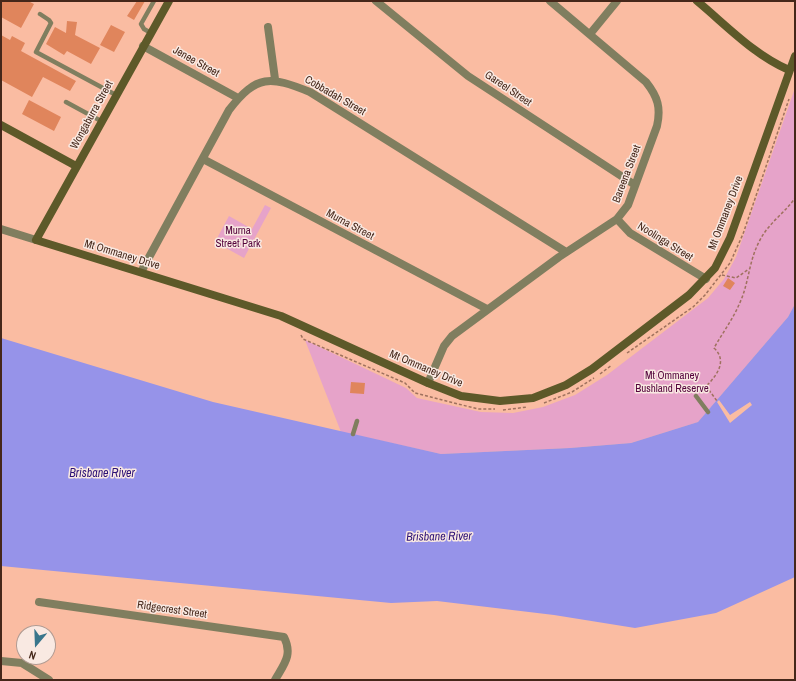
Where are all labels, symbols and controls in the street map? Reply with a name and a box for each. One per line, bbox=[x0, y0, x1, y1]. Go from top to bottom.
street label: Jenee Street bbox=[170, 44, 222, 80]
street label: Gareel Street bbox=[482, 69, 534, 109]
street label: Cobbadah Street bbox=[302, 73, 368, 119]
street label: Wongaburra Street bbox=[68, 79, 116, 151]
street label: Bareena Street bbox=[610, 143, 644, 205]
street label: Mt Ommaney Drive bbox=[706, 174, 746, 252]
street label: Murna Street bbox=[324, 207, 376, 243]
street label: Noolinga Street bbox=[635, 220, 695, 264]
park label: Murna Street Park bbox=[215, 224, 261, 250]
street label: Mt Ommaney Drive bbox=[83, 237, 161, 273]
street label: Mt Ommaney Drive bbox=[387, 348, 465, 390]
park label: Mt Ommaney Bushland Reserve bbox=[635, 369, 709, 395]
water label: Brisbane River bbox=[69, 467, 135, 481]
water label: Brisbane River bbox=[406, 529, 472, 545]
street label: Ridgecrest Street bbox=[136, 599, 208, 621]
north arrow bbox=[16, 625, 56, 665]
text: N bbox=[27, 648, 38, 663]

